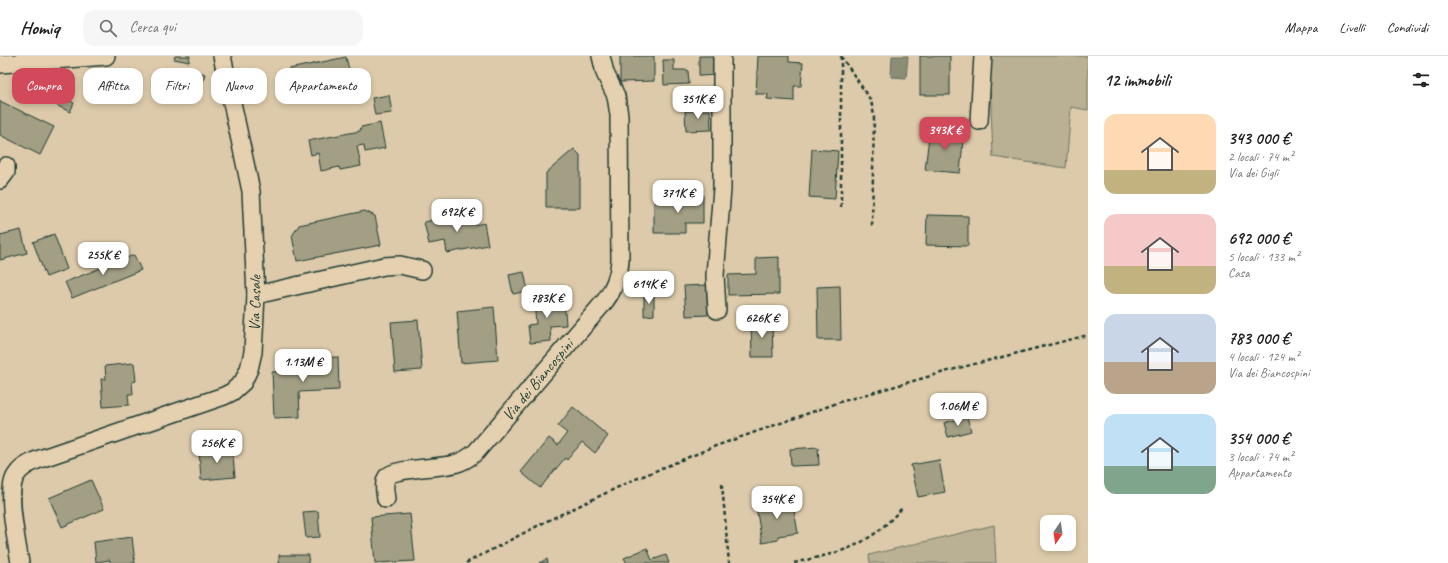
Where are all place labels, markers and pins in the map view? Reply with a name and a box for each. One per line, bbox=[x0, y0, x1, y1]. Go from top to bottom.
pin: 351K € bbox=[665, 86, 731, 120]
pin: 343K € bbox=[912, 117, 978, 151]
pin: 371K € bbox=[645, 180, 711, 214]
pin: 692K € bbox=[424, 199, 490, 233]
pin: 255K € bbox=[70, 242, 136, 276]
pin: 614K € bbox=[616, 271, 682, 305]
pin: 783K € bbox=[514, 285, 580, 319]
pin: 626K € bbox=[729, 305, 795, 339]
pin: 1.13M € bbox=[266, 349, 340, 383]
pin: 1.06M € bbox=[921, 393, 995, 427]
pin: 256K € bbox=[184, 430, 250, 464]
pin: 354K € bbox=[744, 486, 810, 520]

